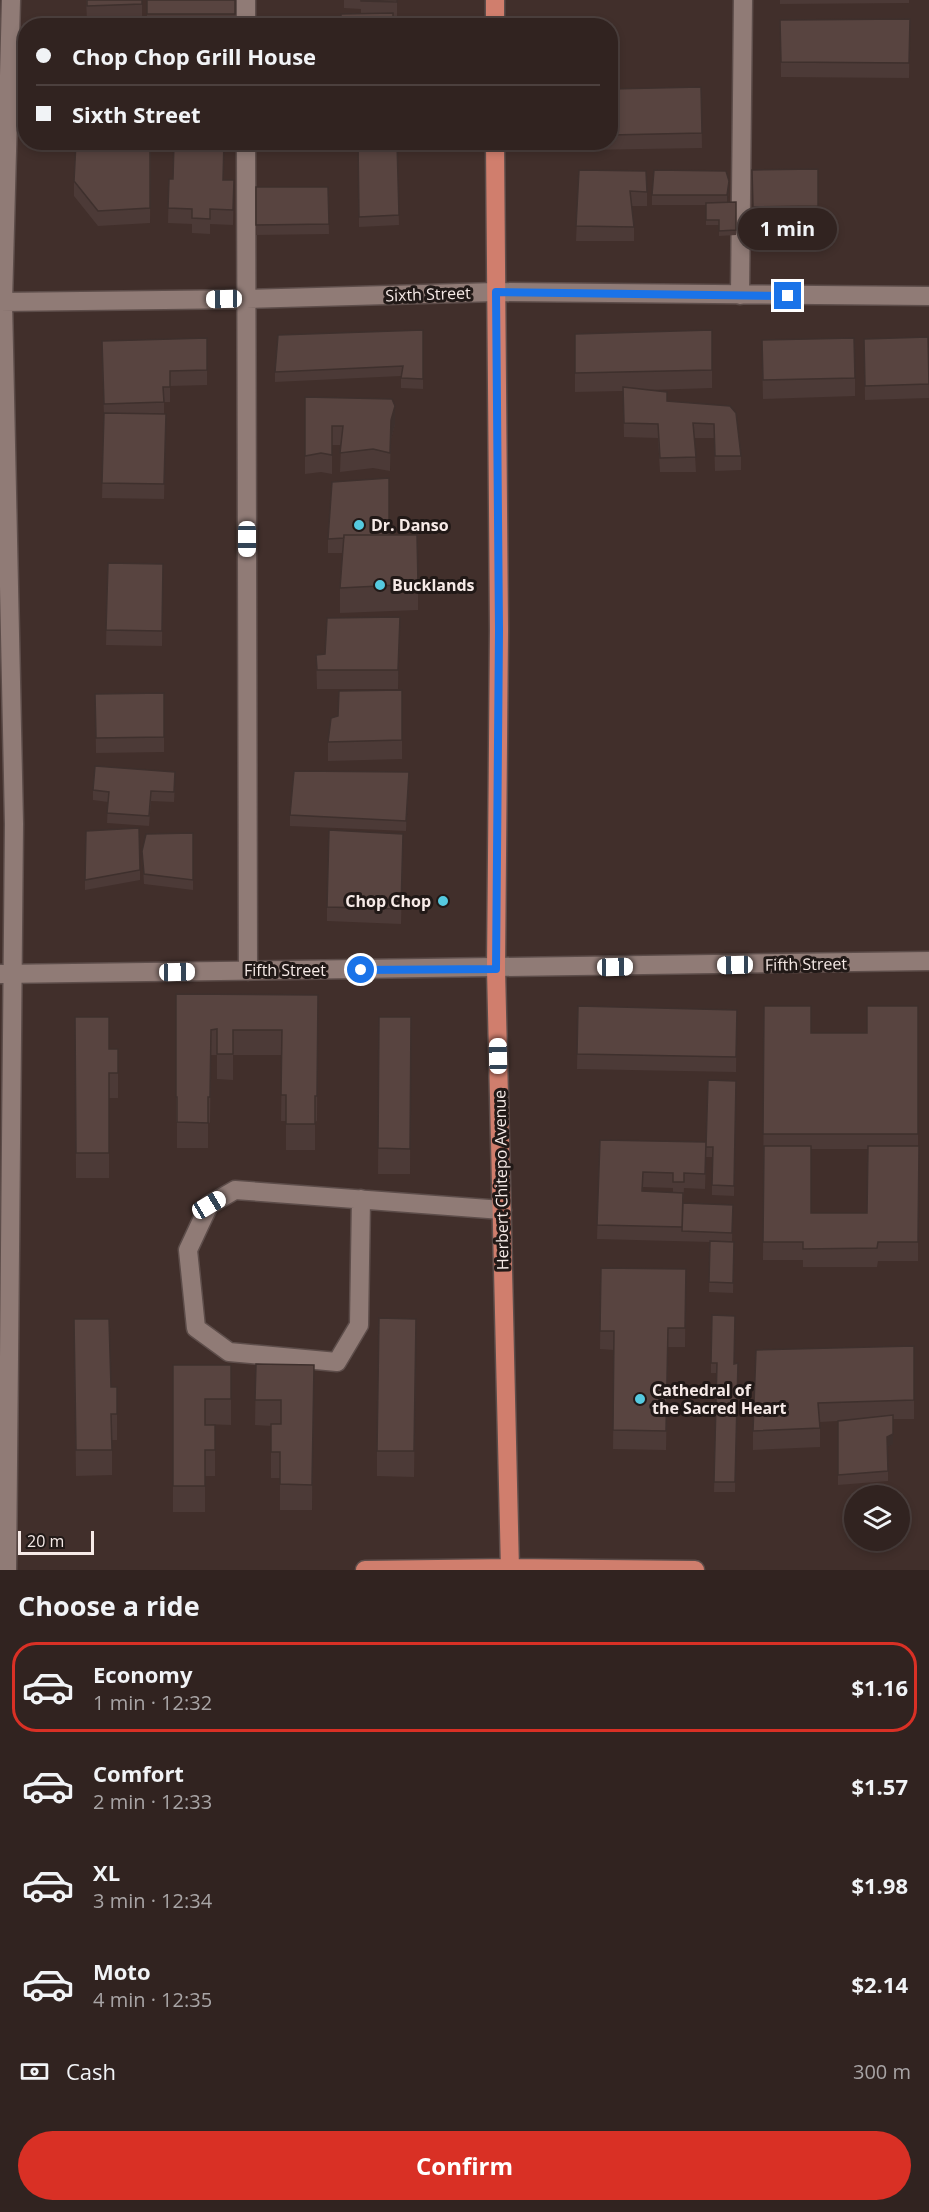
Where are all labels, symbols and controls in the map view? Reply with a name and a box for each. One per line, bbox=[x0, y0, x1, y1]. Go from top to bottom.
text: Chop Chop Grill House bbox=[72, 41, 316, 71]
text: Sixth Street bbox=[72, 99, 200, 129]
callout: 1 min bbox=[738, 209, 838, 251]
text: 1 min bbox=[760, 215, 815, 242]
street label: Sixth Street bbox=[385, 282, 471, 306]
route end bbox=[774, 282, 801, 309]
car bbox=[206, 290, 242, 308]
place label: Dr. Danso bbox=[371, 514, 449, 536]
marker: Dr. Danso bbox=[352, 518, 366, 532]
car bbox=[238, 521, 256, 557]
place label: Bucklands bbox=[392, 574, 475, 596]
marker: Bucklands bbox=[373, 578, 387, 592]
place label: Chop Chop bbox=[345, 890, 431, 912]
marker: Chop Chop bbox=[436, 894, 450, 908]
street label: Fifth Street bbox=[765, 952, 847, 976]
route start bbox=[347, 956, 374, 983]
car bbox=[717, 956, 753, 974]
car bbox=[597, 958, 633, 976]
street label: Fifth Street bbox=[244, 959, 326, 981]
car bbox=[159, 963, 195, 981]
car bbox=[489, 1038, 507, 1074]
street label: Herbert Chitepo Avenue bbox=[488, 1090, 514, 1270]
car bbox=[189, 1188, 229, 1222]
place label: Cathedral of the Sacred Heart bbox=[652, 1379, 786, 1419]
marker: Cathedral of the Sacred Heart bbox=[633, 1392, 647, 1406]
map controls bbox=[844, 1485, 910, 1551]
button: layers bbox=[844, 1485, 910, 1551]
scale bar bbox=[18, 1528, 94, 1556]
text: 20 m bbox=[27, 1530, 64, 1552]
text: Choose a ride bbox=[18, 1587, 200, 1624]
text: Economy bbox=[93, 1659, 192, 1689]
icon: car bbox=[21, 1660, 75, 1714]
text: $1.16 bbox=[851, 1672, 908, 1702]
text: 1 min · 12:32 bbox=[93, 1689, 212, 1716]
text: Comfort bbox=[93, 1758, 184, 1788]
icon: car bbox=[21, 1759, 75, 1813]
text: $1.57 bbox=[851, 1771, 908, 1801]
text: 2 min · 12:33 bbox=[93, 1788, 212, 1815]
text: XL bbox=[93, 1857, 120, 1887]
icon: car bbox=[21, 1858, 75, 1912]
text: $1.98 bbox=[851, 1870, 908, 1900]
text: 3 min · 12:34 bbox=[93, 1887, 212, 1914]
text: Moto bbox=[93, 1956, 151, 1986]
icon: car bbox=[21, 1957, 75, 2011]
text: $2.14 bbox=[851, 1969, 908, 1999]
text: 4 min · 12:35 bbox=[93, 1986, 212, 2013]
icon: cash bbox=[18, 2055, 51, 2088]
text: Cash bbox=[66, 2056, 116, 2086]
text: 300 m bbox=[853, 2058, 911, 2085]
button: Confirm bbox=[18, 2131, 911, 2200]

